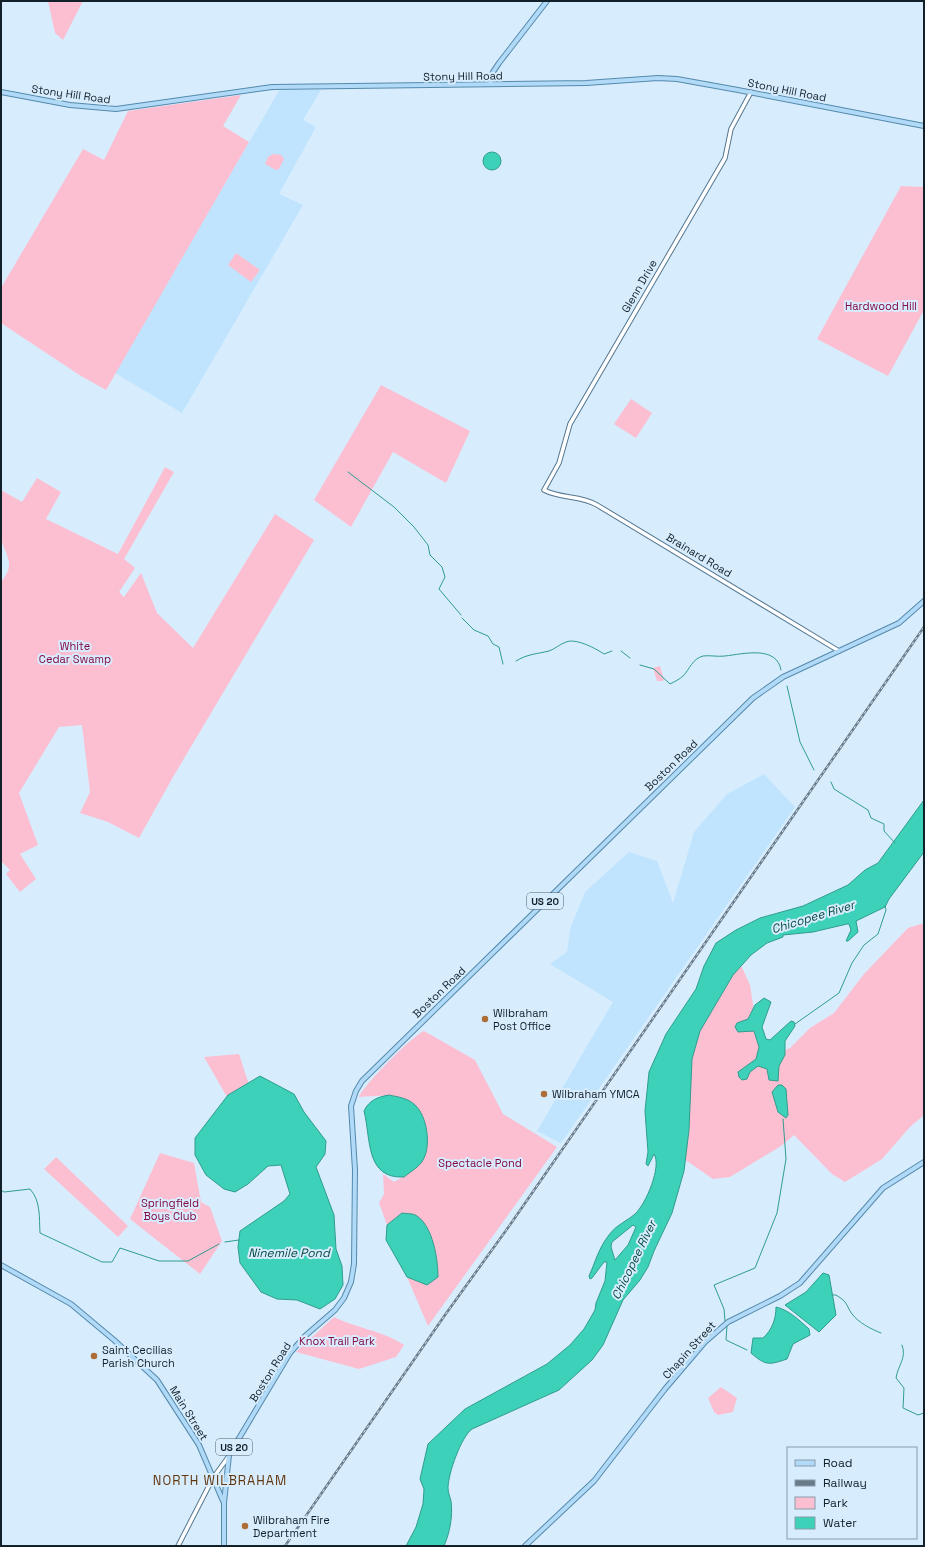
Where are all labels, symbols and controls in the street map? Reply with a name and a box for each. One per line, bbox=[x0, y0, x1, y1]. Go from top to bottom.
street label: Stony Hill Road bbox=[423, 68, 503, 84]
street label: Stony Hill Road bbox=[747, 76, 827, 104]
street label: Stony Hill Road bbox=[31, 82, 111, 106]
street label: Glenn Drive bbox=[618, 257, 660, 315]
park label: Hardwood Hill bbox=[845, 299, 917, 313]
street label: Brainard Road bbox=[664, 530, 734, 580]
park label: White Cedar Swamp bbox=[39, 639, 111, 666]
street label: Boston Road bbox=[642, 736, 700, 794]
road number: US 20 bbox=[527, 893, 563, 909]
water label: Chicopee River bbox=[770, 896, 858, 937]
street label: Boston Road bbox=[410, 963, 468, 1021]
place label: Wilbraham Post Office bbox=[493, 1006, 551, 1033]
marker: Wilbraham Post Office bbox=[480, 1014, 490, 1024]
place label: Wilbraham YMCA bbox=[552, 1087, 640, 1101]
marker: Wilbraham YMCA bbox=[539, 1089, 549, 1099]
park label: Spectacle Pond bbox=[438, 1156, 522, 1170]
park label: Springfield Boys Club bbox=[141, 1196, 199, 1223]
water label: Chicopee River bbox=[608, 1217, 661, 1302]
water label: Ninemile Pond bbox=[248, 1245, 331, 1261]
street label: Chapin Street bbox=[659, 1318, 719, 1382]
park label: Knox Trail Park bbox=[299, 1334, 375, 1348]
street label: Boston Road bbox=[246, 1339, 294, 1405]
place label: Saint Cecilias Parish Church bbox=[102, 1343, 175, 1370]
marker: Saint Cecilias Parish Church bbox=[89, 1351, 99, 1361]
street label: Main Street bbox=[167, 1383, 211, 1443]
road number: US 20 bbox=[216, 1439, 252, 1455]
legend bbox=[787, 1447, 917, 1539]
text: Road bbox=[823, 1455, 852, 1471]
district label: NORTH WILBRAHAM bbox=[153, 1472, 287, 1489]
text: Railway bbox=[823, 1475, 867, 1491]
text: Park bbox=[823, 1495, 848, 1511]
place label: Wilbraham Fire Department bbox=[253, 1513, 330, 1540]
text: Water bbox=[823, 1515, 857, 1531]
marker: Wilbraham Fire Department bbox=[240, 1521, 250, 1531]

